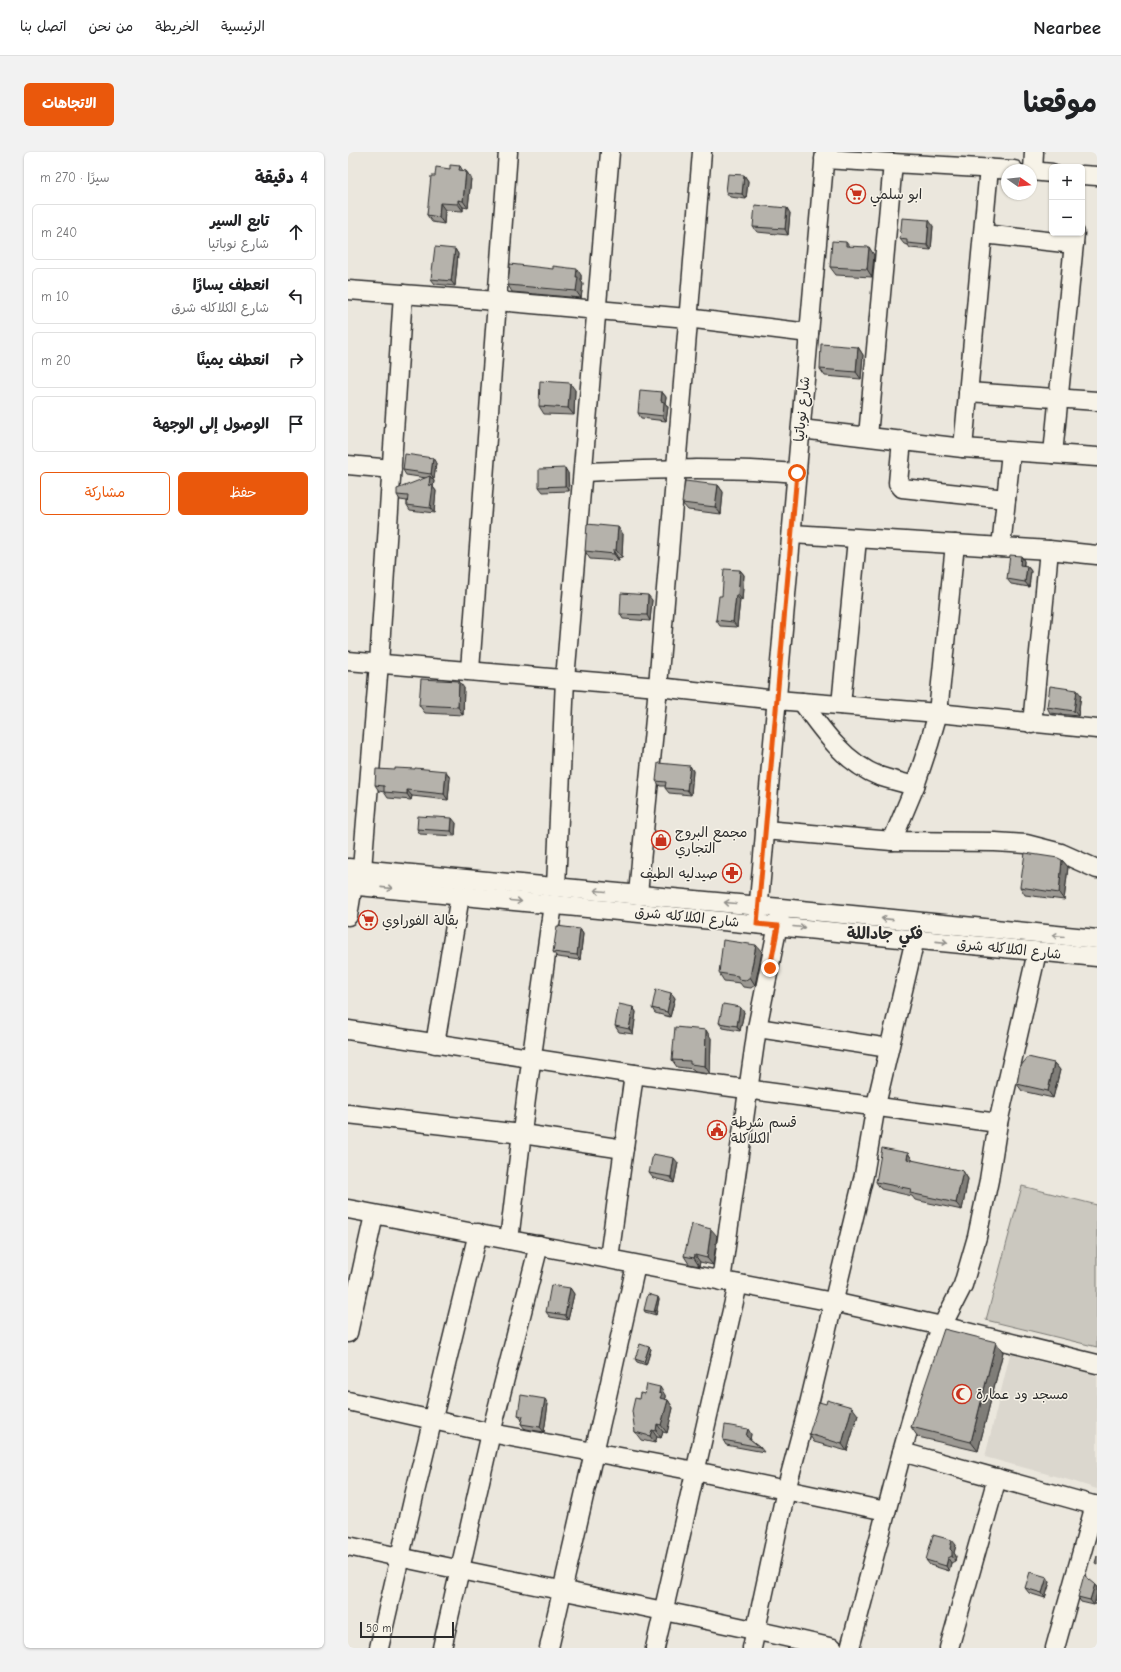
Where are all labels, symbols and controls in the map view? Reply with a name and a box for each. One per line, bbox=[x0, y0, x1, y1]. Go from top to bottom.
text: Nearbee bbox=[1033, 17, 1101, 39]
text: اتصل بنا bbox=[20, 18, 67, 35]
text: من نحن bbox=[89, 18, 133, 35]
text: الخريطة bbox=[155, 18, 199, 35]
text: الرئيسية bbox=[221, 18, 265, 35]
button: الاتجاهات bbox=[24, 83, 114, 126]
text: موقعنا bbox=[1023, 87, 1097, 119]
north arrow bbox=[1001, 164, 1037, 200]
map controls bbox=[1049, 164, 1085, 236]
button: + bbox=[1049, 164, 1085, 200]
text: 4 دقيقة bbox=[255, 168, 308, 187]
text: سيرًا · 270 m bbox=[40, 170, 110, 185]
supermarket icon: ابو سلمي bbox=[845, 183, 867, 205]
place label: ابو سلمي bbox=[870, 186, 922, 207]
button: − bbox=[1049, 200, 1085, 236]
text: تابع السير bbox=[210, 212, 269, 230]
icon: ahead bbox=[285, 221, 307, 243]
text: 240 m bbox=[41, 225, 77, 240]
text: شارع نوباتيا bbox=[208, 236, 269, 251]
text: انعطف يسارًا bbox=[193, 276, 269, 294]
icon: left bbox=[285, 285, 307, 307]
text: 10 m bbox=[41, 289, 69, 304]
text: شارع الكلاكله شرق bbox=[171, 300, 269, 315]
icon: right bbox=[285, 349, 307, 371]
text: انعطف يمينًا bbox=[197, 351, 269, 369]
text: 20 m bbox=[41, 353, 71, 368]
street label: شارع نوباتيا bbox=[791, 375, 814, 443]
icon: arrive bbox=[285, 413, 307, 435]
text: الوصول إلى الوجهة bbox=[153, 415, 269, 433]
route start bbox=[788, 464, 806, 482]
button: مشاركة bbox=[40, 472, 170, 515]
button: حفظ bbox=[178, 472, 308, 515]
place label: مجمع البروج التجاري bbox=[675, 824, 747, 859]
shop icon: مجمع البروج التجاري bbox=[650, 829, 672, 851]
pharmacy icon: صيدليه الطيف bbox=[721, 862, 743, 884]
place label: صيدليه الطيف bbox=[640, 865, 718, 882]
one-way arrow bbox=[380, 885, 393, 892]
one-way arrow bbox=[594, 888, 607, 895]
one-way arrow bbox=[509, 897, 522, 904]
one-way arrow bbox=[724, 900, 737, 907]
street label: شارع الكلاكله شرق bbox=[634, 903, 740, 932]
supermarket icon: بقالة الفوراوي bbox=[357, 909, 379, 931]
place label: بقالة الفوراوي bbox=[382, 912, 459, 931]
one-way arrow bbox=[881, 915, 894, 922]
one-way arrow bbox=[792, 924, 805, 931]
district label: فكي جاداللة bbox=[847, 925, 923, 948]
one-way arrow bbox=[1052, 933, 1065, 940]
street label: شارع الكلاكله شرق bbox=[956, 935, 1062, 964]
one-way arrow bbox=[935, 938, 948, 946]
route end bbox=[761, 959, 779, 977]
place label: قسم شرطة الكلاكلة bbox=[731, 1114, 797, 1147]
public building icon: قسم شرطة الكلاكلة bbox=[706, 1119, 728, 1141]
mosque icon: مسجد ود عمارة bbox=[951, 1383, 973, 1405]
place label: مسجد ود عمارة bbox=[976, 1386, 1068, 1403]
scale bar bbox=[360, 1620, 454, 1639]
text: 50 m bbox=[366, 1622, 391, 1635]

